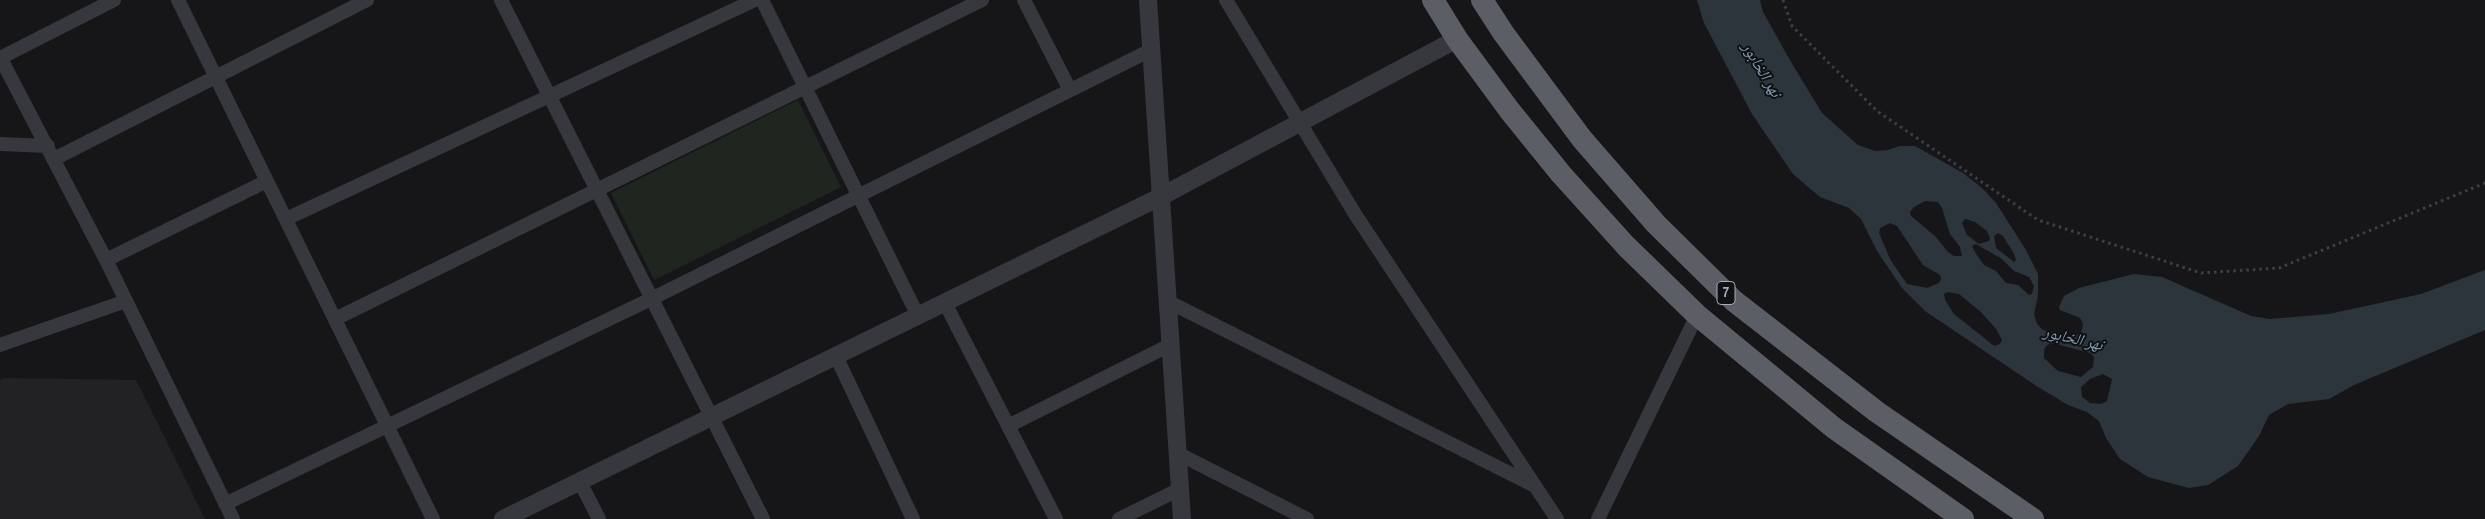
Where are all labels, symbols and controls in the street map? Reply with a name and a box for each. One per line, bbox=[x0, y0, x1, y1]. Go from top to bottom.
water label: نهر الخابور bbox=[1737, 39, 1785, 101]
road number: 7 bbox=[1717, 282, 1735, 304]
water label: نهر الخابور bbox=[2041, 323, 2105, 355]

